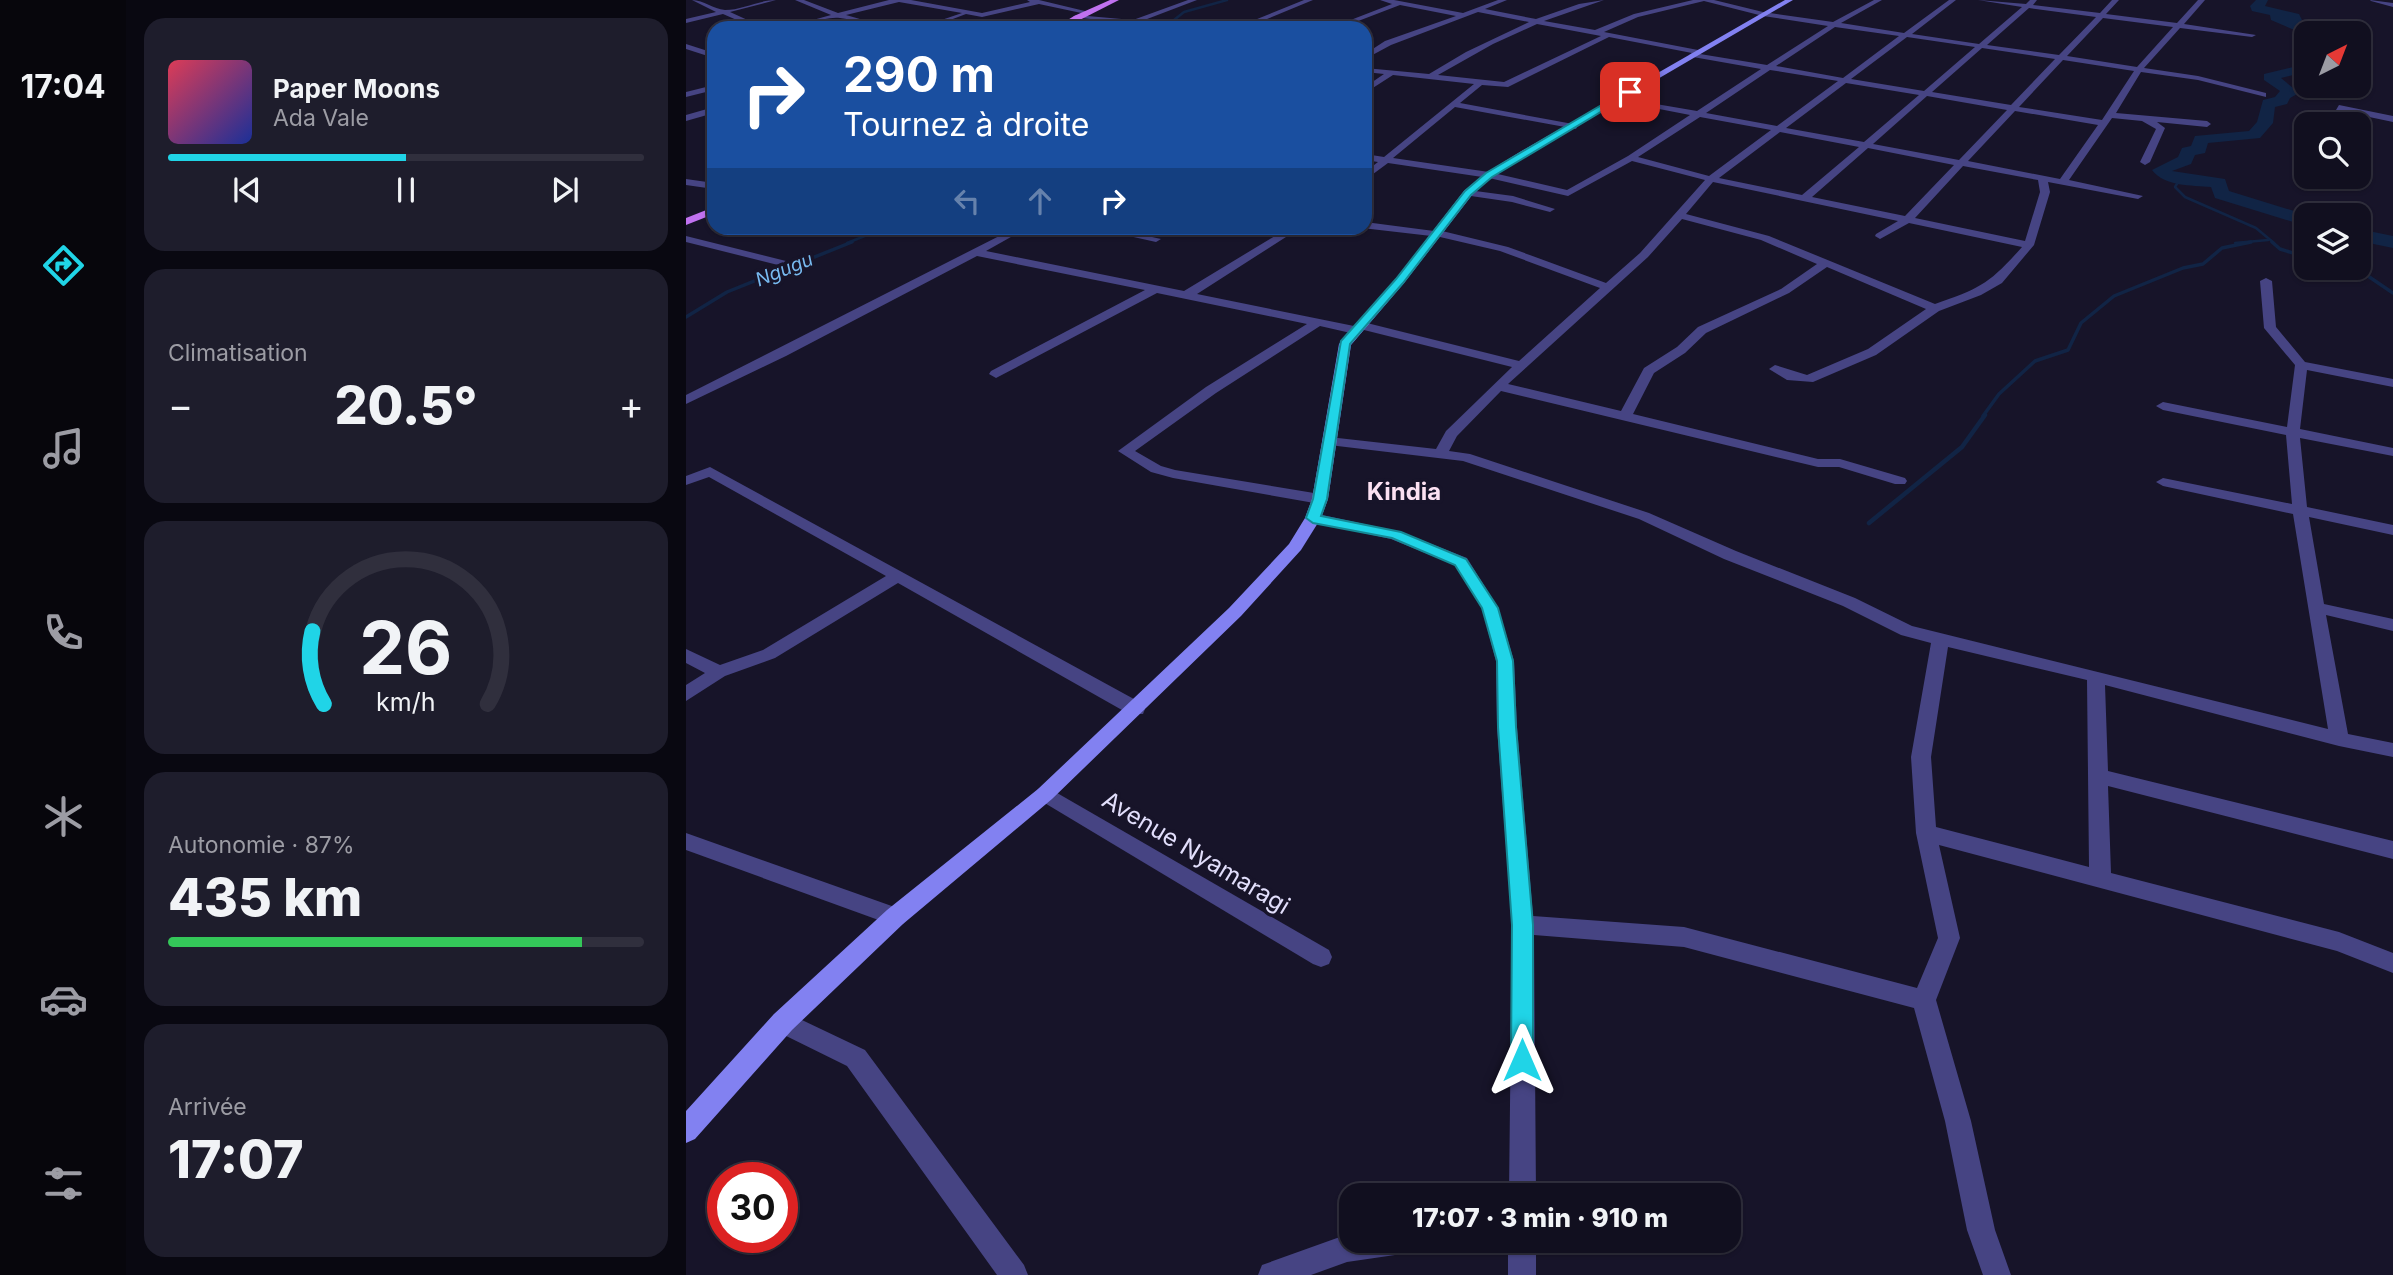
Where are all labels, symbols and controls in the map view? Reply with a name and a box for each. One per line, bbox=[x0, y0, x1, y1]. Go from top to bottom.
north arrow bbox=[2294, 21, 2371, 98]
map controls bbox=[2294, 21, 2371, 280]
text: 290 m bbox=[843, 45, 995, 104]
icon: right bbox=[728, 49, 819, 140]
pin bbox=[1600, 62, 1660, 122]
text: 17:04 bbox=[20, 67, 106, 106]
text: Paper Moons bbox=[273, 73, 440, 104]
icon: arrive bbox=[1611, 73, 1649, 111]
text: Ada Vale bbox=[273, 104, 369, 132]
text: Tournez à droite bbox=[843, 105, 1089, 144]
button: search bbox=[2294, 112, 2371, 189]
icon: previous bbox=[228, 171, 266, 209]
icon: pause bbox=[387, 171, 425, 209]
icon: next bbox=[546, 171, 584, 209]
icon: left bbox=[948, 182, 986, 220]
icon: ahead bbox=[1021, 182, 1059, 220]
icon: right bbox=[1094, 182, 1132, 220]
button: layers bbox=[2294, 203, 2371, 280]
icon: directions bbox=[39, 241, 88, 290]
water label: Ngugu bbox=[752, 248, 816, 291]
text: Climatisation bbox=[168, 339, 308, 367]
text: 20.5° bbox=[334, 374, 478, 437]
text: − bbox=[168, 382, 193, 428]
text: + bbox=[619, 382, 644, 428]
icon: music bbox=[39, 424, 88, 473]
district label: Kindia bbox=[1367, 477, 1441, 506]
text: 26 bbox=[359, 603, 453, 692]
icon: phone bbox=[39, 608, 88, 657]
text: km/h bbox=[376, 686, 436, 716]
street label: Avenue Nyamaragi bbox=[1097, 785, 1295, 920]
icon: climate bbox=[39, 792, 88, 841]
text: Autonomie · 87% bbox=[168, 831, 354, 859]
text: 435 km bbox=[168, 866, 362, 929]
icon: car bbox=[39, 975, 88, 1024]
position arrow bbox=[1485, 1023, 1559, 1097]
text: Arrivée bbox=[168, 1093, 247, 1121]
text: 17:07 bbox=[168, 1128, 304, 1191]
icon: filters bbox=[39, 1159, 88, 1208]
speed limit sign: 30 bbox=[707, 1162, 798, 1253]
text: 17:07 · 3 min · 910 m bbox=[1412, 1202, 1668, 1233]

